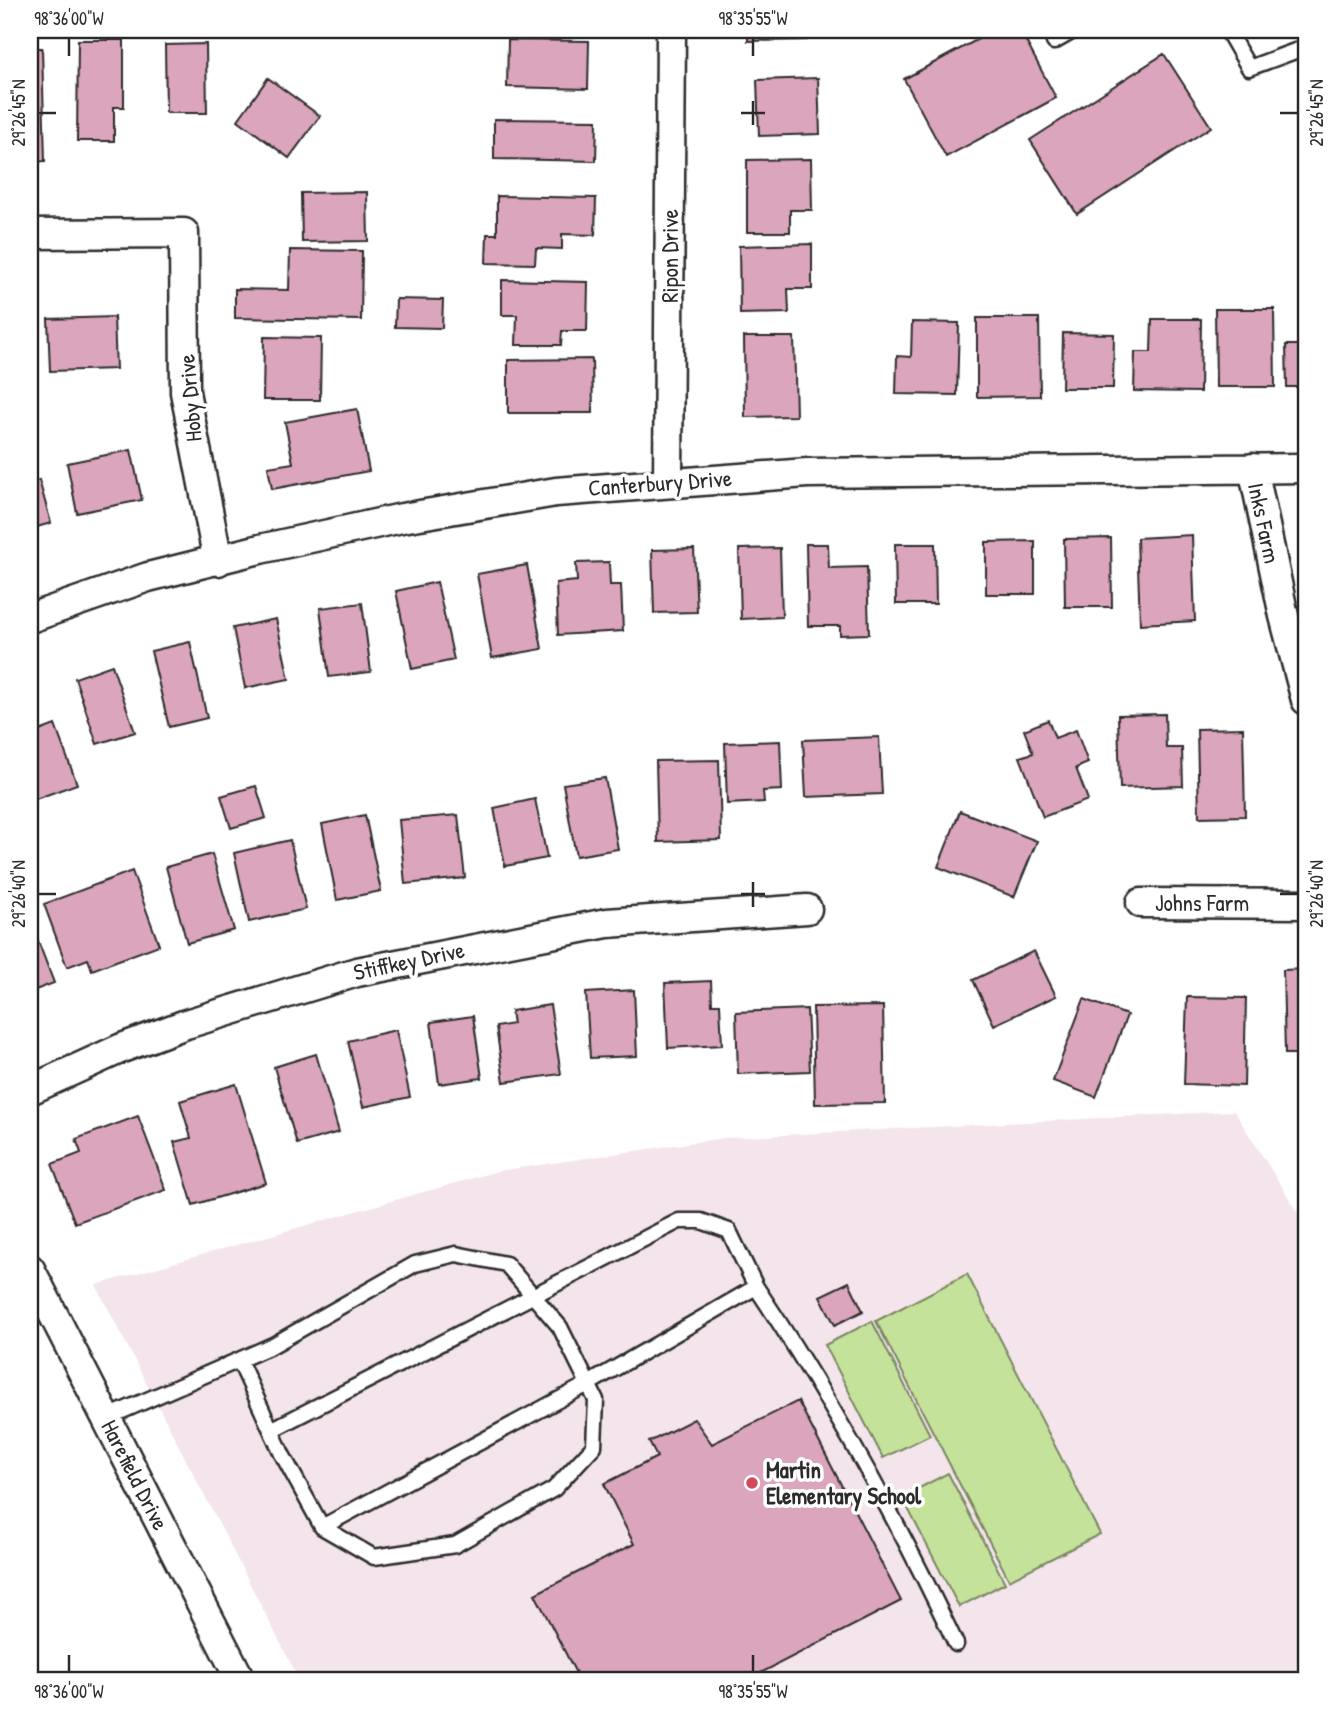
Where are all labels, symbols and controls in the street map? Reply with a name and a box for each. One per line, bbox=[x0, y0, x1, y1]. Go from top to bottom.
text: 98°36'00"W bbox=[34, 6, 104, 31]
text: 98°35'55"W bbox=[719, 6, 787, 31]
text: 29°26'45"N bbox=[6, 79, 31, 147]
text: 29°26'45"N bbox=[1304, 79, 1329, 147]
street label: Ripon Drive bbox=[654, 209, 685, 303]
street label: Hoby Drive bbox=[170, 353, 209, 443]
street label: Canterbury Drive bbox=[587, 462, 733, 503]
street label: Inks Farm bbox=[1241, 480, 1288, 566]
text: 29°26'40"N bbox=[6, 860, 31, 928]
text: 29°26'40"N bbox=[1304, 860, 1329, 928]
street label: Johns Farm bbox=[1155, 887, 1249, 918]
street label: Stiffkey Drive bbox=[351, 934, 467, 987]
street label: Harefield Drive bbox=[94, 1414, 176, 1535]
place label: Martin Elementary School bbox=[766, 1454, 922, 1512]
marker: Martin Elementary School bbox=[744, 1475, 760, 1491]
text: 98°36'00"W bbox=[34, 1679, 104, 1704]
text: 98°35'55"W bbox=[719, 1679, 787, 1704]

